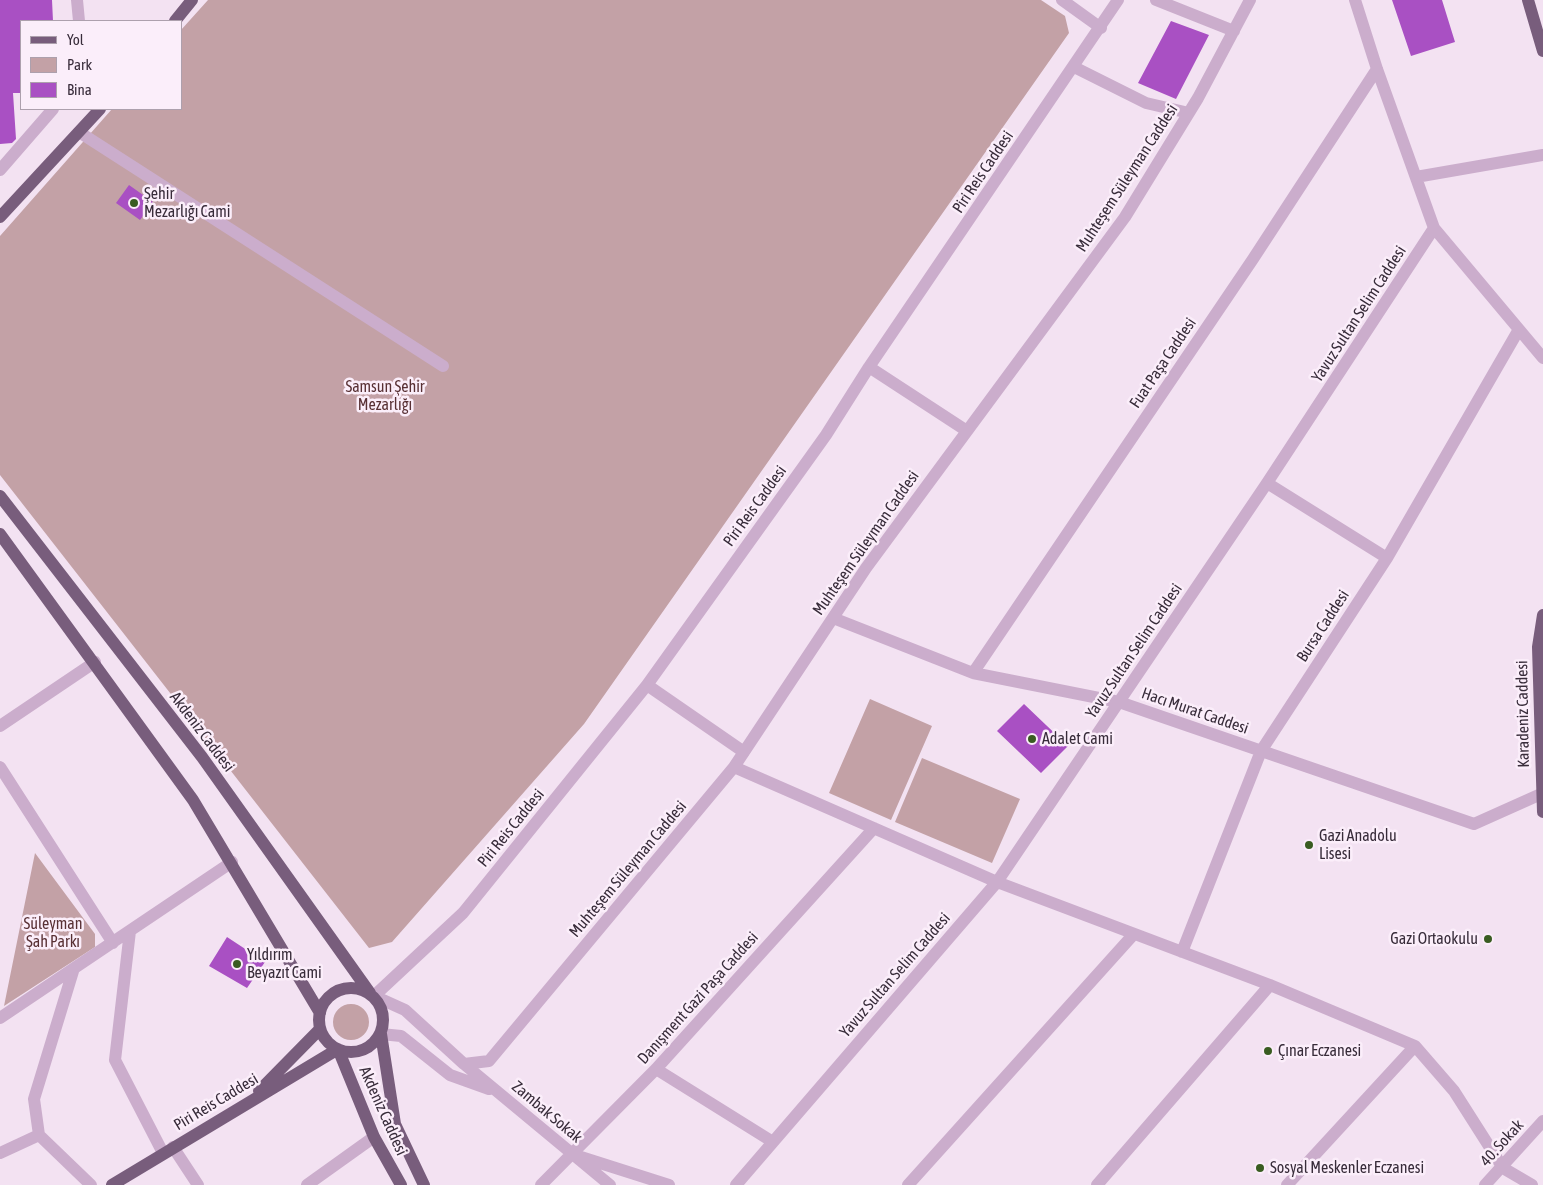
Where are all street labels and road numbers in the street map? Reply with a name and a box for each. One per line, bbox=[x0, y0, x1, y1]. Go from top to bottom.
street label: Muhteşem Süleyman Caddesi bbox=[1072, 101, 1182, 255]
street label: Piri Reis Caddesi bbox=[948, 127, 1018, 217]
street label: Yavuz Sultan Selim Caddesi bbox=[1308, 242, 1410, 386]
street label: Fuat Paşa Caddesi bbox=[1126, 314, 1200, 412]
street label: Piri Reis Caddesi bbox=[719, 462, 791, 550]
street label: Muhteşem Süleyman Caddesi bbox=[809, 467, 923, 619]
street label: Yavuz Sultan Selim Caddesi bbox=[1082, 580, 1186, 722]
street label: Bursa Caddesi bbox=[1293, 587, 1353, 665]
street label: Karadeniz Caddesi bbox=[1512, 660, 1534, 768]
street label: Hacı Murat Caddesi bbox=[1139, 684, 1251, 738]
street label: Akdeniz Caddesi bbox=[166, 688, 238, 776]
street label: Piri Reis Caddesi bbox=[474, 785, 548, 871]
street label: Muhteşem Süleyman Caddesi bbox=[565, 797, 691, 941]
street label: Yavuz Sultan Selim Caddesi bbox=[836, 909, 954, 1041]
street label: Danışment Gazi Paşa Caddesi bbox=[634, 928, 762, 1068]
street label: Akdeniz Caddesi bbox=[355, 1064, 411, 1158]
street label: Piri Reis Caddesi bbox=[170, 1069, 262, 1135]
street label: Zambak Sokak bbox=[508, 1077, 586, 1147]
street label: 40. Sokak bbox=[1476, 1116, 1528, 1170]

